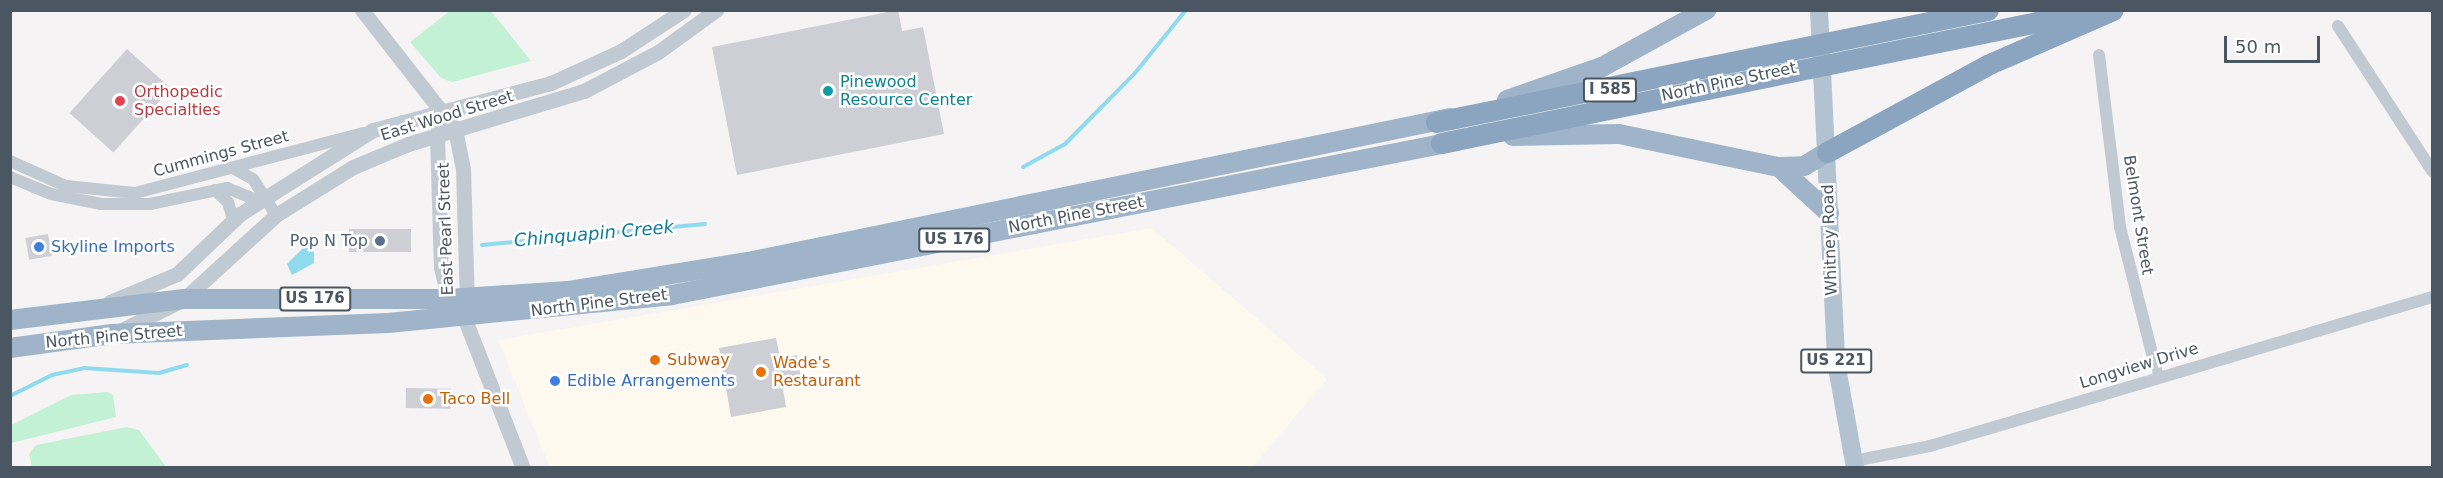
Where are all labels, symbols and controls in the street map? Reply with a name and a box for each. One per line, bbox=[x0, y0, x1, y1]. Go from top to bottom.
scale bar bbox=[2227, 24, 2323, 62]
text: 50 m bbox=[2235, 36, 2281, 57]
street label: North Pine Street bbox=[1660, 58, 1798, 106]
place label: Pinewood Resource Center bbox=[840, 72, 972, 110]
road number: I 585 bbox=[1582, 78, 1638, 102]
place label: Orthopedic Specialties bbox=[134, 82, 223, 120]
marker: Pinewood Resource Center bbox=[821, 84, 835, 98]
street label: East Wood Street bbox=[378, 87, 516, 145]
marker: Orthopedic Specialties bbox=[111, 92, 129, 110]
street label: Cummings Street bbox=[151, 127, 291, 181]
street label: Belmont Street bbox=[2119, 154, 2157, 276]
street label: East Pearl Street bbox=[434, 162, 458, 296]
street label: Whitney Road bbox=[1818, 184, 1842, 296]
street label: North Pine Street bbox=[1007, 192, 1145, 238]
water label: Chinquapin Creek bbox=[513, 216, 675, 252]
road number: US 176 bbox=[918, 228, 990, 252]
place label: Pop N Top bbox=[290, 231, 368, 251]
marker: Pop N Top bbox=[373, 234, 387, 248]
place label: Skyline Imports bbox=[51, 237, 175, 257]
marker: Skyline Imports bbox=[32, 240, 46, 254]
street label: North Pine Street bbox=[530, 285, 668, 321]
road number: US 176 bbox=[279, 287, 351, 311]
street label: North Pine Street bbox=[45, 321, 183, 353]
street label: Longview Drive bbox=[2077, 339, 2201, 393]
road number: US 221 bbox=[1800, 349, 1872, 373]
place label: Subway bbox=[667, 350, 730, 370]
marker: Subway bbox=[648, 353, 662, 367]
place label: Wade's Restaurant bbox=[773, 353, 861, 391]
marker: Wade's Restaurant bbox=[754, 365, 768, 379]
place label: Edible Arrangements bbox=[567, 371, 735, 391]
marker: Edible Arrangements bbox=[548, 374, 562, 388]
place label: Taco Bell bbox=[440, 389, 510, 409]
marker: Taco Bell bbox=[421, 392, 435, 406]

